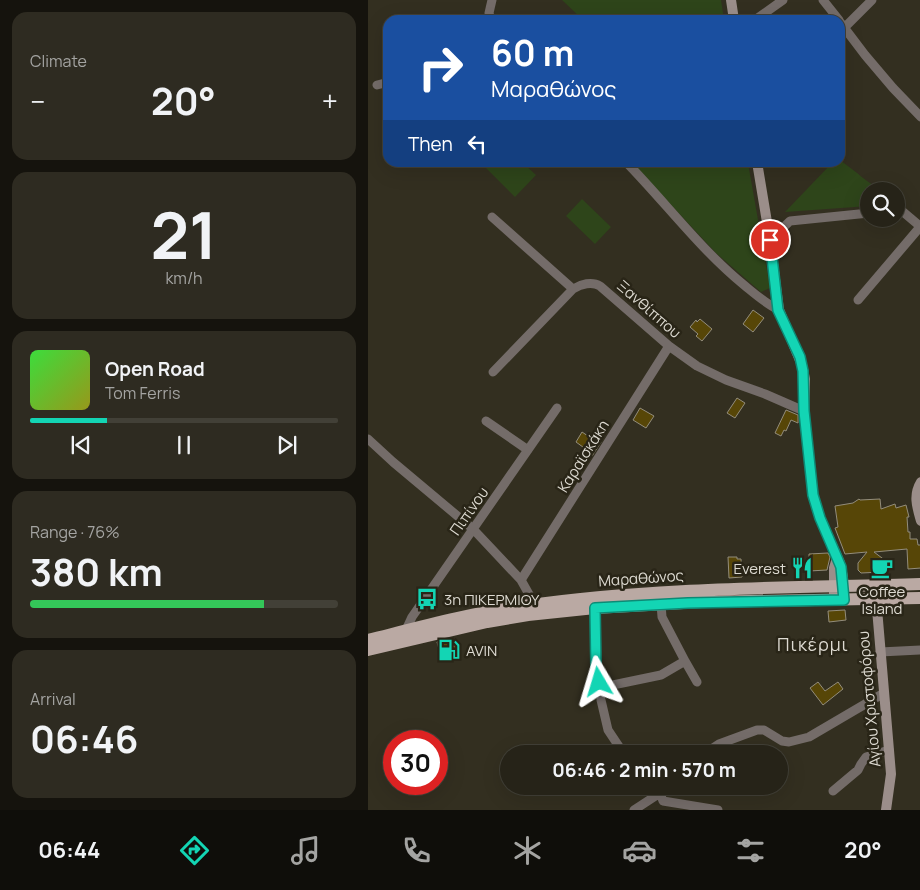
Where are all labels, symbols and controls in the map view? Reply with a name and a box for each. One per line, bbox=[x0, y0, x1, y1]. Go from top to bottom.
text: 60 m bbox=[491, 29, 574, 77]
icon: right bbox=[408, 35, 473, 100]
text: Climate bbox=[30, 50, 87, 72]
text: 20° bbox=[151, 74, 216, 126]
text: Μαραθώνος bbox=[491, 74, 616, 104]
text: − bbox=[30, 82, 45, 120]
text: + bbox=[322, 82, 338, 120]
icon: left bbox=[463, 130, 491, 158]
text: Then bbox=[408, 131, 453, 157]
map controls bbox=[860, 182, 905, 227]
button: search bbox=[860, 182, 905, 227]
text: 21 bbox=[150, 190, 218, 279]
pin bbox=[749, 219, 791, 261]
icon: arrive bbox=[756, 226, 784, 254]
text: km/h bbox=[165, 267, 203, 289]
street label: Ξανθίππου bbox=[612, 275, 686, 343]
text: Open Road bbox=[105, 356, 205, 382]
text: Tom Ferris bbox=[105, 382, 180, 404]
street label: Καραϊσκάκη bbox=[552, 416, 614, 496]
icon: previous bbox=[67, 431, 95, 459]
icon: pause bbox=[170, 431, 198, 459]
icon: next bbox=[273, 431, 301, 459]
street label: Πιπίνου bbox=[445, 483, 493, 539]
text: Range · 76% bbox=[30, 521, 120, 543]
text: 380 km bbox=[30, 545, 163, 597]
restaurant icon: Everest bbox=[789, 555, 815, 581]
cafe icon: Coffee Island bbox=[869, 555, 895, 581]
place label: Everest bbox=[733, 558, 786, 579]
street label: Μαραθώνος bbox=[598, 565, 684, 591]
place label: Coffee Island bbox=[859, 581, 906, 619]
bus stop icon: 3η ΠΙΚΕΡΜΙΟΥ bbox=[414, 586, 440, 612]
place label: 3η ΠΙΚΕΡΜΙΟΥ bbox=[444, 589, 540, 610]
street label: Αγίου Χριστοφόρου bbox=[853, 630, 885, 768]
district label: Πικέρμι bbox=[777, 632, 849, 656]
fuel station icon: AVIN bbox=[436, 637, 462, 663]
place label: AVIN bbox=[466, 640, 497, 661]
position arrow bbox=[572, 655, 624, 707]
text: Arrival bbox=[30, 688, 76, 710]
text: 06:46 bbox=[30, 712, 138, 764]
speed limit sign: 30 bbox=[383, 730, 448, 795]
text: 06:46 · 2 min · 570 m bbox=[552, 757, 736, 783]
icon: directions bbox=[177, 833, 212, 868]
icon: music bbox=[288, 833, 323, 868]
icon: phone bbox=[399, 833, 434, 868]
icon: climate bbox=[510, 833, 545, 868]
icon: car bbox=[622, 833, 657, 868]
icon: filters bbox=[733, 833, 768, 868]
text: 06:44 bbox=[38, 835, 100, 865]
text: 20° bbox=[844, 835, 882, 865]

